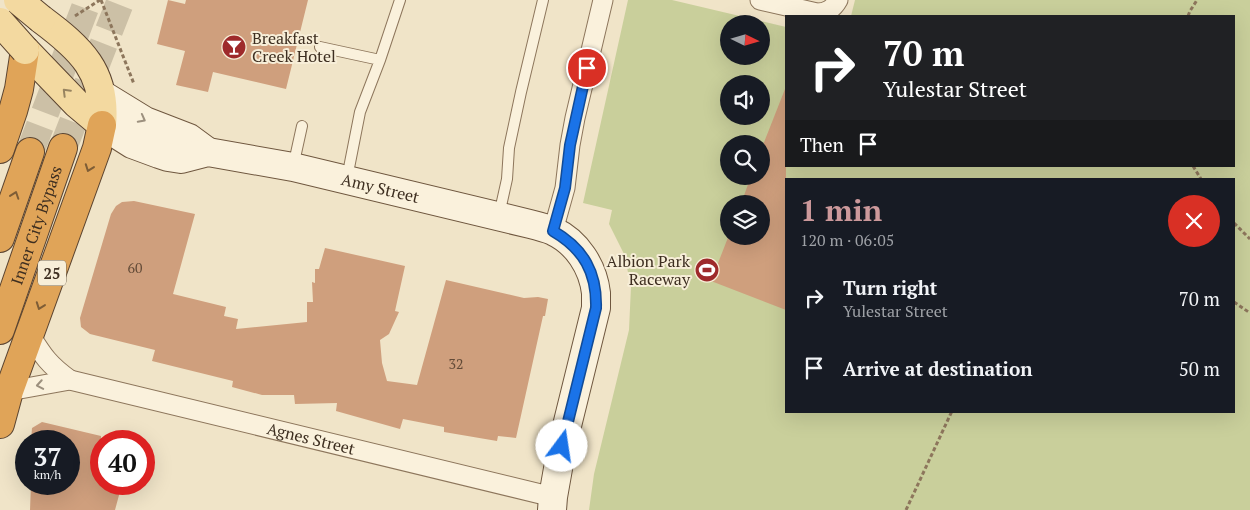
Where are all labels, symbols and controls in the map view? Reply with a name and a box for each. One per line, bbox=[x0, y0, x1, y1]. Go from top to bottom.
north arrow bbox=[720, 15, 770, 65]
map controls bbox=[720, 15, 770, 245]
place label: Breakfast Creek Hotel bbox=[252, 27, 336, 67]
text: 70 m bbox=[883, 30, 964, 76]
bar icon: Breakfast Creek Hotel bbox=[221, 34, 247, 60]
icon: right bbox=[800, 35, 865, 100]
pin bbox=[566, 47, 608, 89]
icon: arrive bbox=[573, 54, 601, 82]
text: Yulestar Street bbox=[883, 74, 1027, 103]
button: sound bbox=[720, 75, 770, 125]
one-way arrow bbox=[63, 89, 72, 98]
one-way arrow bbox=[137, 113, 146, 123]
icon: arrive bbox=[854, 130, 882, 158]
text: Then bbox=[800, 132, 844, 157]
button: search bbox=[720, 135, 770, 185]
street label: Inner City Bypass bbox=[6, 162, 67, 288]
one-way arrow bbox=[85, 164, 95, 172]
street label: Amy Street bbox=[339, 168, 422, 208]
text: 1 min bbox=[800, 190, 882, 230]
one-way arrow bbox=[9, 191, 19, 200]
button: layers bbox=[720, 195, 770, 245]
button: close bbox=[1168, 195, 1220, 247]
text: 120 m · 06:05 bbox=[800, 229, 894, 251]
place label: Albion Park Raceway bbox=[606, 250, 691, 290]
sports icon: Albion Park Raceway bbox=[694, 257, 720, 283]
house number: 60 bbox=[128, 258, 142, 277]
road number: 25 bbox=[38, 260, 66, 286]
text: Turn right bbox=[843, 275, 937, 300]
icon: right bbox=[800, 284, 828, 312]
text: 70 m bbox=[1179, 286, 1220, 311]
text: Yulestar Street bbox=[843, 300, 948, 322]
one-way arrow bbox=[36, 301, 46, 310]
house number: 32 bbox=[449, 354, 463, 373]
icon: arrive bbox=[800, 354, 828, 382]
text: Arrive at destination bbox=[843, 356, 1032, 381]
text: 50 m bbox=[1179, 356, 1220, 381]
one-way arrow bbox=[35, 379, 44, 390]
street label: Agnes Street bbox=[265, 417, 357, 460]
position arrow bbox=[535, 419, 587, 471]
speed limit sign: 40 bbox=[90, 430, 155, 495]
text: 37 bbox=[33, 440, 62, 473]
text: km/h bbox=[34, 467, 61, 482]

